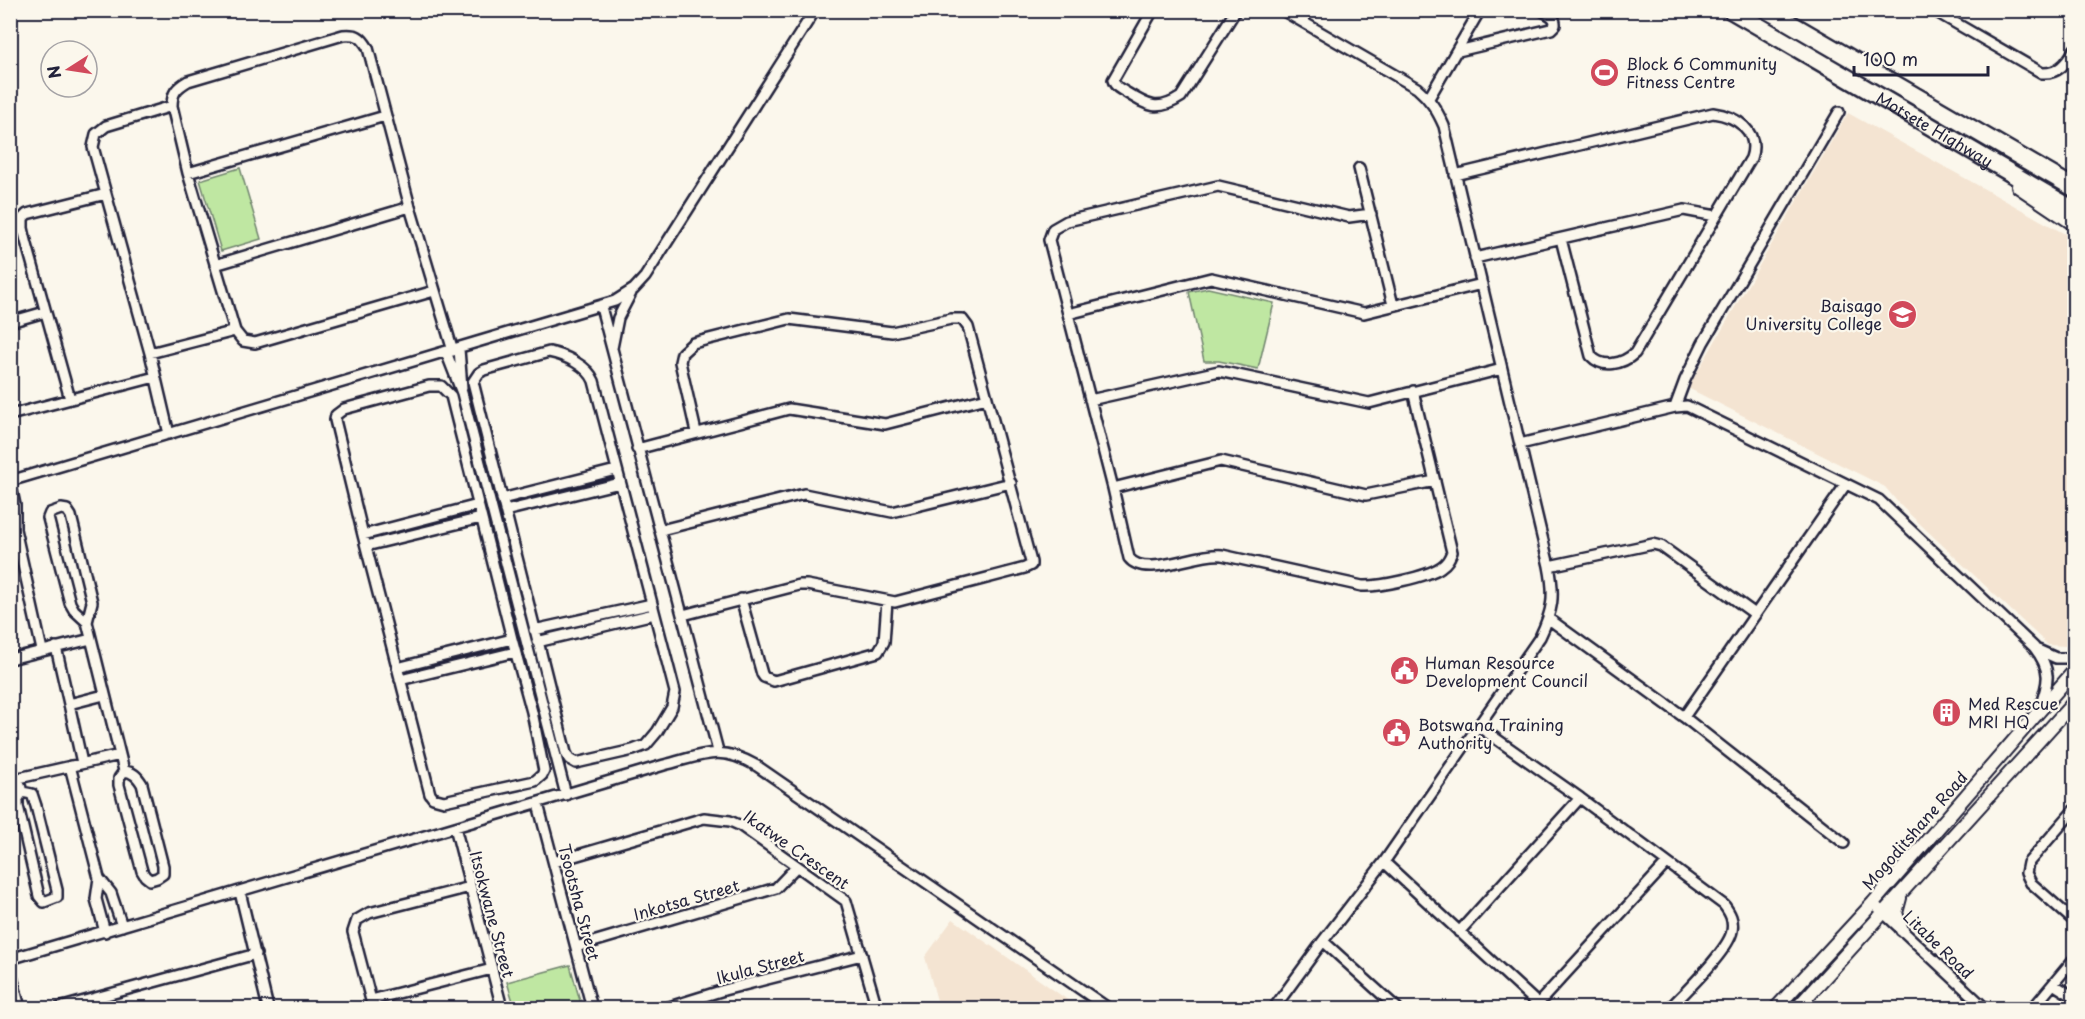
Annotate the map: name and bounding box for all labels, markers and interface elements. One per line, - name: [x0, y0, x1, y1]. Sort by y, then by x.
- north arrow: [39, 39, 99, 99]
- scale bar: [1854, 39, 1988, 77]
- text: 100 m: [1863, 45, 1918, 72]
- place label: Block 6 Community Fitness Centre: [1626, 51, 1777, 93]
- sports icon: Block 6 Community Fitness Centre: [1589, 56, 1621, 88]
- text: N: [40, 64, 66, 81]
- street label: Motsete Highway: [1872, 85, 1998, 172]
- place label: Baisago University College: [1745, 293, 1882, 335]
- school or university icon: Baisago University College: [1887, 298, 1919, 330]
- place label: Human Resource Development Council: [1425, 650, 1588, 692]
- public building icon: Human Resource Development Council: [1388, 655, 1420, 687]
- place label: Med Rescue MRI HQ: [1968, 691, 2058, 733]
- building icon: Med Rescue MRI HQ: [1931, 696, 1963, 728]
- place label: Botswana Training Authority: [1418, 712, 1564, 754]
- public building icon: Botswana Training Authority: [1381, 717, 1413, 749]
- street label: Mogoditshane Road: [1856, 765, 1972, 895]
- street label: Ikatwe Crescent: [739, 804, 855, 895]
- street label: Tsootsha Street: [553, 841, 607, 963]
- street label: Itsokwane Street: [465, 848, 522, 981]
- street label: Inkotsa Street: [630, 872, 742, 926]
- street label: Litabe Road: [1898, 904, 1980, 984]
- street label: Ikula Street: [713, 943, 807, 989]

